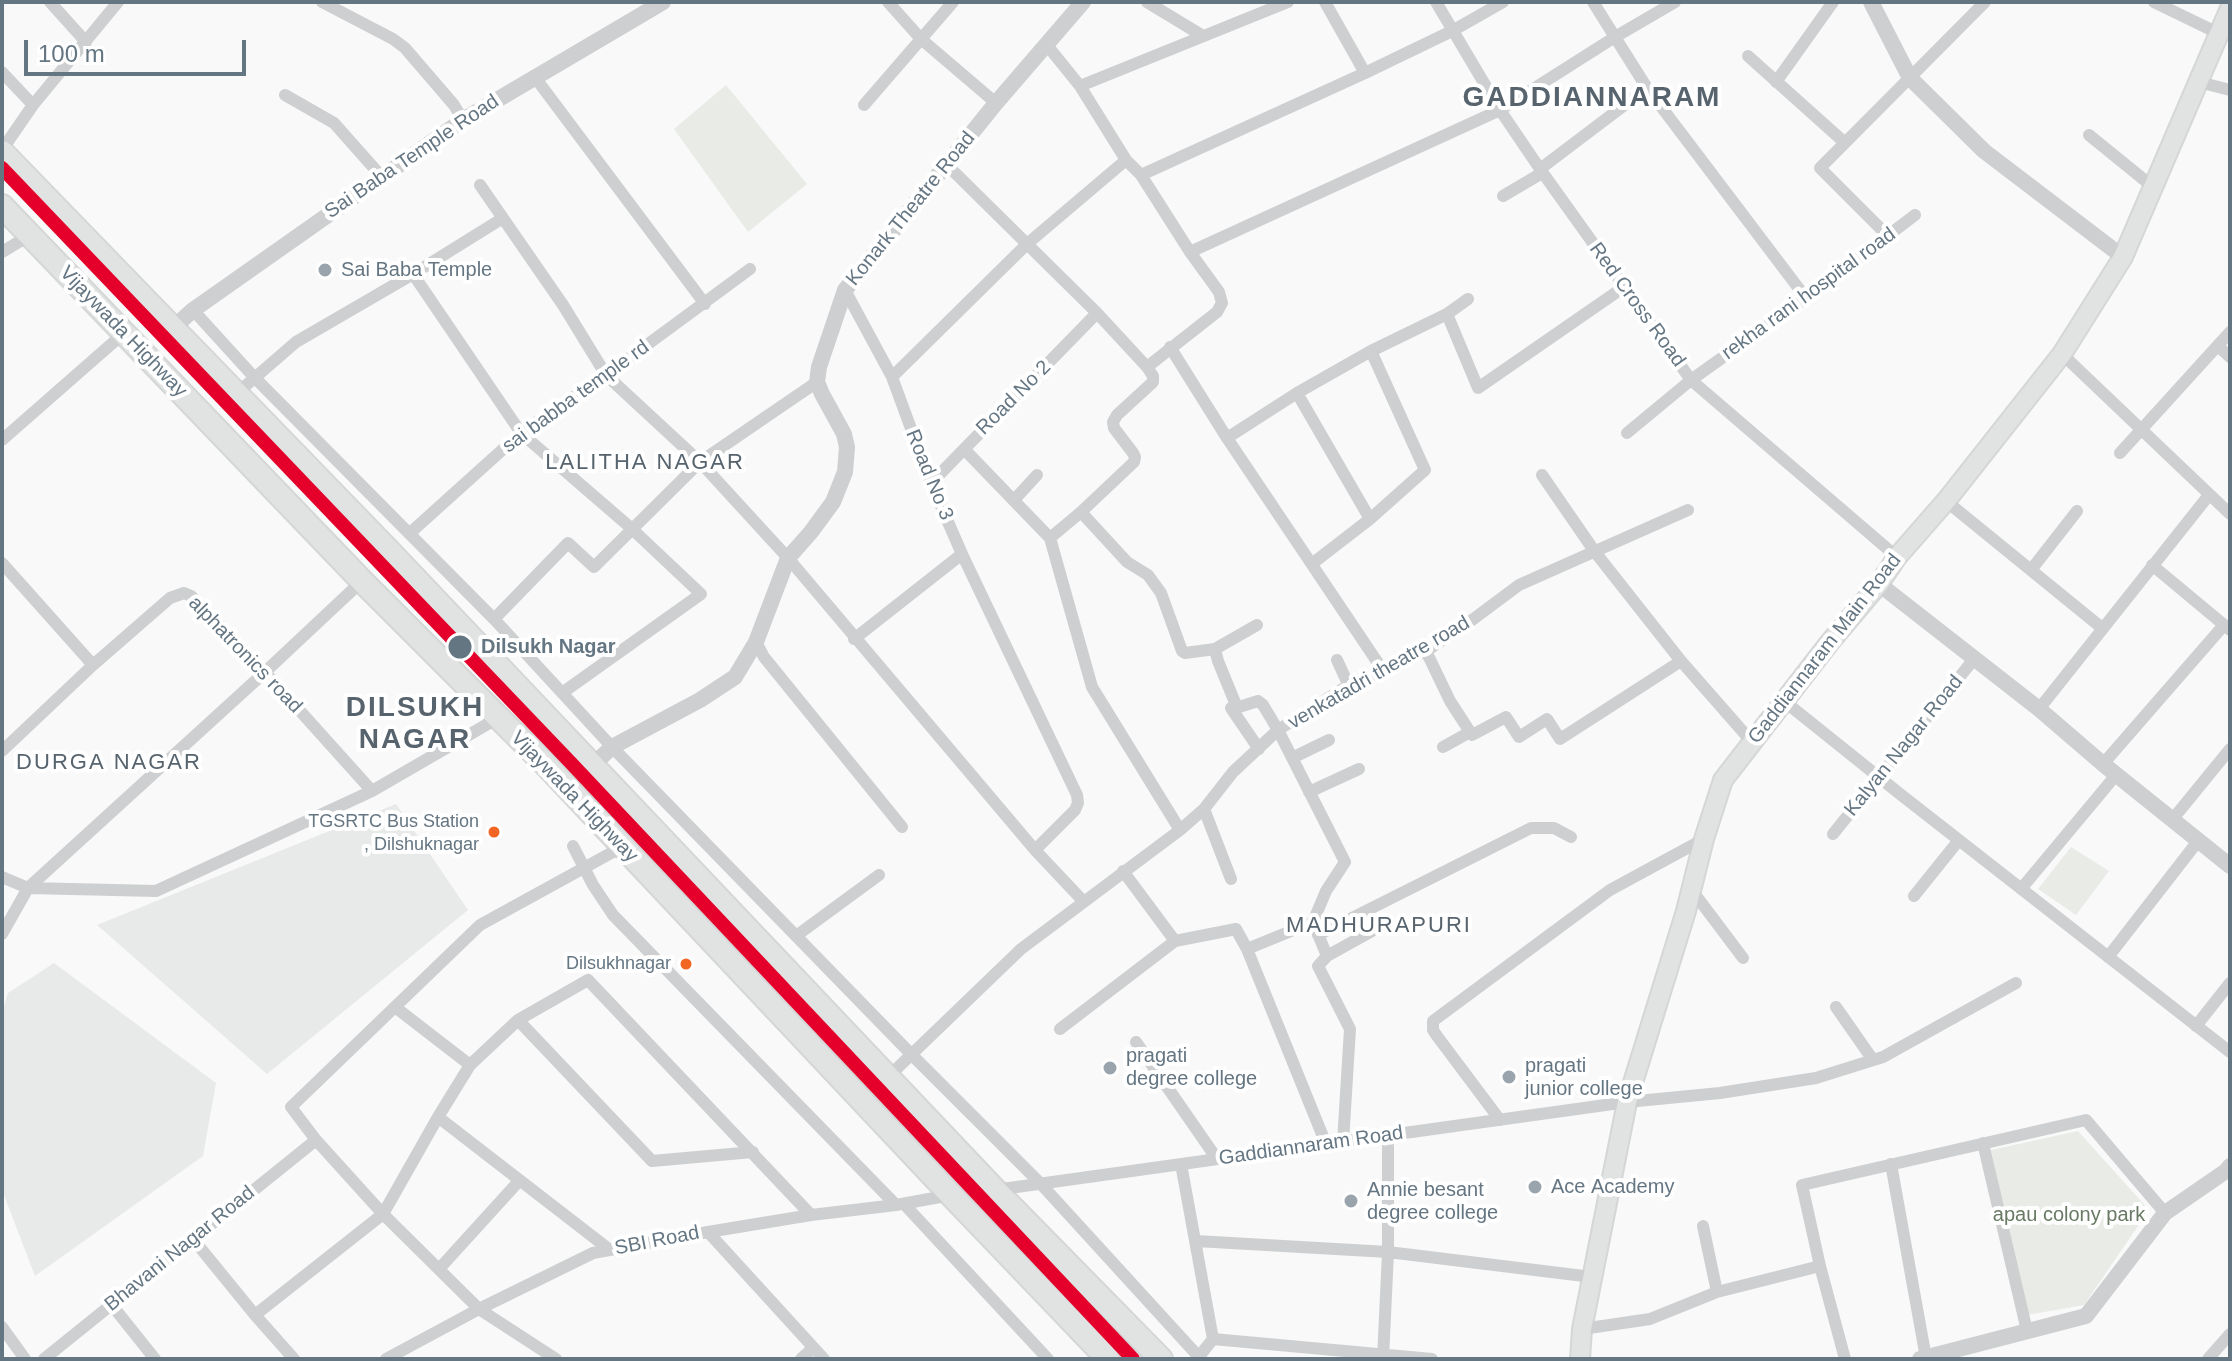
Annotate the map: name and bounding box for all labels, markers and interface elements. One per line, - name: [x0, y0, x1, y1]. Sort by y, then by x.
- scale bar: [28, 24, 250, 74]
- text: 100 m: [38, 40, 105, 67]
- district label: GADDIANNARAM: [1463, 81, 1721, 115]
- street label: Sai Baba Temple Road: [320, 90, 504, 224]
- street label: Konark Theatre Road: [842, 127, 980, 291]
- street label: rekha rani hospital road: [1717, 223, 1901, 365]
- street label: Red Cross Road: [1584, 238, 1690, 372]
- place label: Sai Baba Temple: [341, 258, 492, 282]
- street label: Vijaywada Highway: [54, 261, 192, 403]
- marker: Sai Baba Temple: [316, 261, 334, 279]
- street label: sai babba temple rd: [498, 336, 654, 458]
- street label: Road No 2: [972, 356, 1056, 440]
- street label: Road No 3: [900, 426, 958, 524]
- district label: LALITHA NAGAR: [545, 450, 745, 476]
- street label: Gaddiannaram Main Road: [1743, 549, 1907, 749]
- street label: alphatronics road: [183, 591, 307, 719]
- street label: venkatadri theatre road: [1284, 611, 1474, 735]
- marker: Dilsukh Nagar: [446, 633, 474, 661]
- place label: Dilsukh Nagar: [481, 635, 615, 659]
- street label: Kalyan Nagar Road: [1840, 671, 1968, 821]
- district label: DILSUKH NAGAR: [346, 691, 484, 757]
- street label: Vijaywada Highway: [505, 726, 643, 868]
- district label: DURGA NAGAR: [16, 750, 202, 776]
- place label: TGSRTC Bus Station , Dilshuknagar: [308, 811, 479, 854]
- marker: TGSRTC Bus Station , Dilshuknagar: [486, 824, 502, 840]
- district label: MADHURAPURI: [1286, 913, 1472, 939]
- place label: Dilsukhnagar: [566, 953, 671, 975]
- marker: Dilsukhnagar: [678, 956, 694, 972]
- place label: pragati degree college: [1126, 1044, 1257, 1091]
- place label: pragati junior college: [1525, 1054, 1643, 1101]
- marker: pragati degree college: [1101, 1059, 1119, 1077]
- marker: pragati junior college: [1500, 1068, 1518, 1086]
- street label: Gaddiannaram Road: [1217, 1121, 1405, 1171]
- place label: Ace Academy: [1551, 1175, 1674, 1199]
- place label: Annie besant degree college: [1367, 1178, 1498, 1225]
- marker: Ace Academy: [1526, 1178, 1544, 1196]
- street label: Bhavani Nagar Road: [100, 1181, 260, 1317]
- marker: Annie besant degree college: [1342, 1192, 1360, 1210]
- park label: apau colony park: [1993, 1203, 2145, 1227]
- street label: SBI Road: [613, 1221, 701, 1261]

